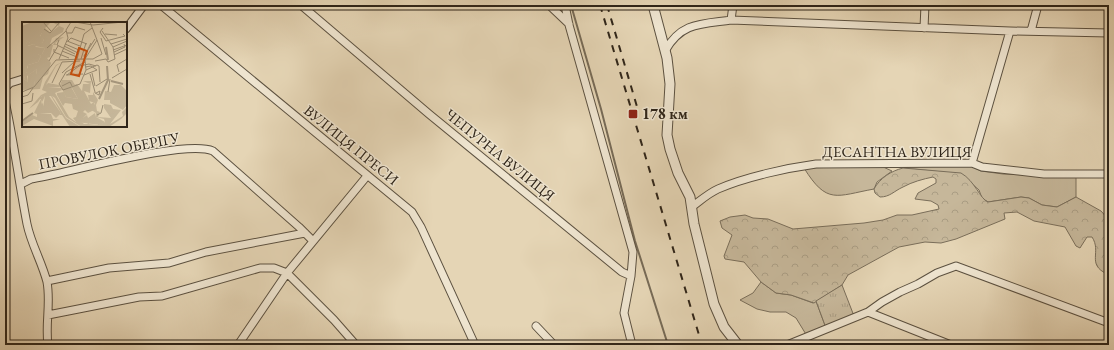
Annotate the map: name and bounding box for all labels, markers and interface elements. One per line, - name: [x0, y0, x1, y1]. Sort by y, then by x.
- inset map: [22, 22, 127, 127]
- street label: ВУЛИЦЯ ПРЕСИ: [300, 101, 403, 189]
- street label: ЧЕПУРНА ВУЛИЦЯ: [442, 104, 559, 205]
- place label: 178 км: [642, 104, 688, 123]
- marker: 178 км: [627, 108, 639, 120]
- street label: ПРОВУЛОК ОБЕРІГУ: [37, 127, 182, 174]
- street label: ДЕСАНТНА ВУЛИЦЯ: [822, 142, 972, 161]

